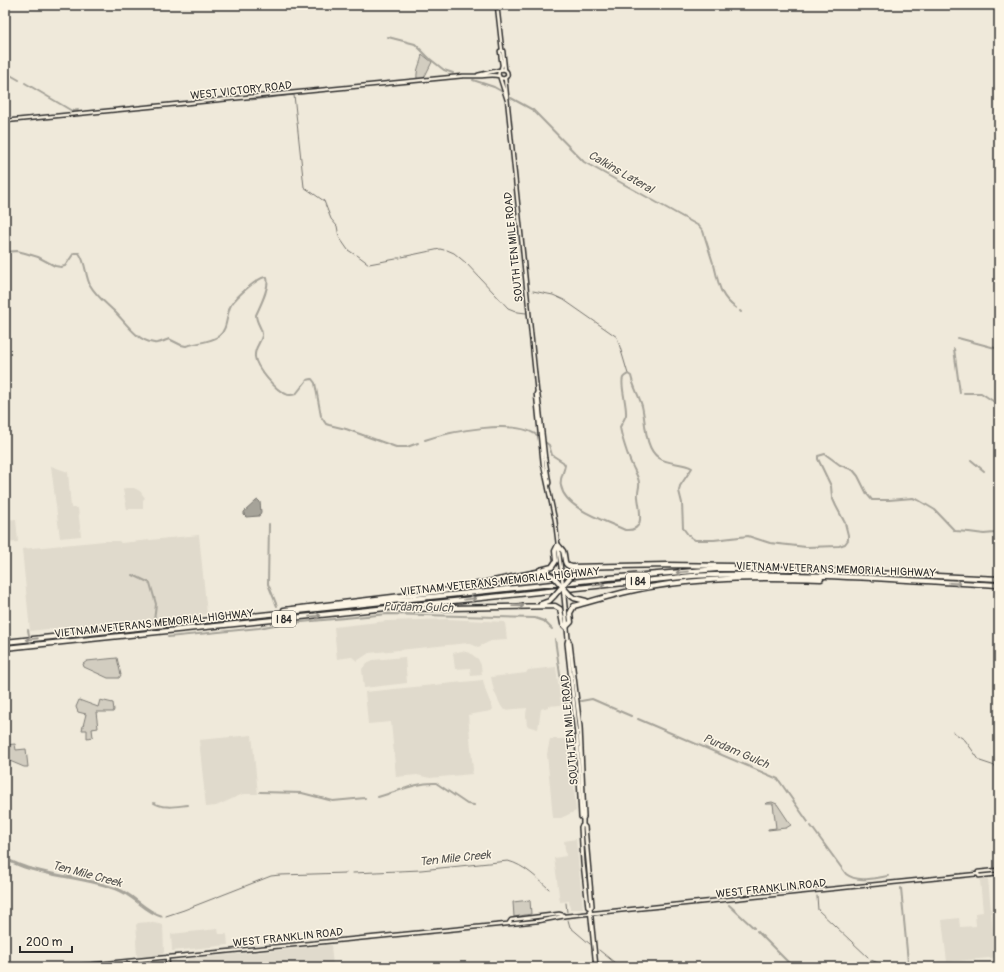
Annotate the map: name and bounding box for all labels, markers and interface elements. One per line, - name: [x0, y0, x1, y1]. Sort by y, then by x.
- street label: WEST VICTORY ROAD: [190, 79, 293, 102]
- water label: Calkins Lateral: [585, 148, 657, 198]
- street label: SOUTH TEN MILE ROAD: [501, 191, 526, 303]
- street label: VIETNAM VETERANS MEMORIAL HIGHWAY: [736, 560, 937, 580]
- street label: VIETNAM VETERANS MEMORIAL HIGHWAY: [400, 564, 601, 598]
- one-way arrow: [676, 568, 689, 575]
- road number: I 84: [626, 573, 650, 589]
- one-way arrow: [948, 579, 961, 587]
- one-way arrow: [592, 582, 605, 589]
- one-way arrow: [463, 595, 476, 603]
- water label: Purdam Gulch: [383, 599, 454, 616]
- one-way arrow: [511, 602, 524, 610]
- street label: VIETNAM VETERANS MEMORIAL HIGHWAY: [54, 606, 255, 640]
- road number: I 84: [272, 611, 296, 627]
- one-way arrow: [308, 612, 321, 619]
- one-way arrow: [26, 635, 39, 643]
- street label: SOUTH TEN MILE ROAD: [558, 674, 581, 786]
- water label: Purdam Gulch: [701, 731, 772, 773]
- water label: Ten Mile Creek: [419, 847, 492, 870]
- water label: Ten Mile Creek: [50, 858, 124, 891]
- street label: WEST FRANKLIN ROAD: [715, 876, 827, 901]
- street label: WEST FRANKLIN ROAD: [232, 925, 344, 950]
- scale bar: [20, 928, 72, 954]
- text: 200 m: [26, 935, 63, 950]

